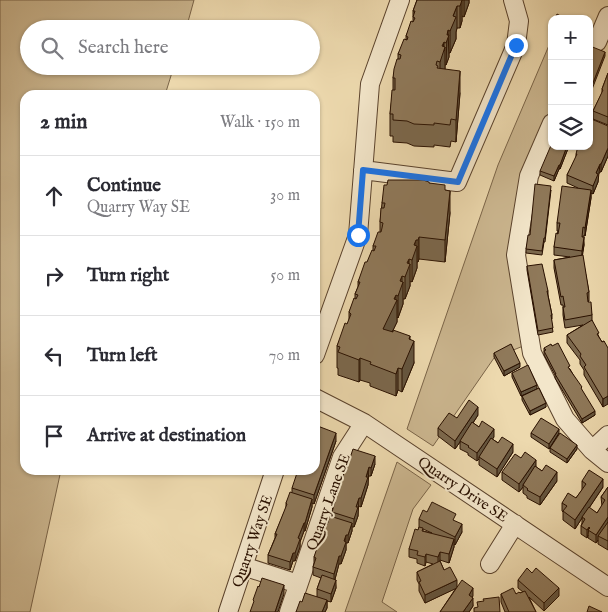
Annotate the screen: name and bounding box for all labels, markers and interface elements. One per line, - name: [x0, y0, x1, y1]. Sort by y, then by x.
- map controls: [548, 15, 593, 150]
- button: +: [548, 15, 593, 60]
- search box: [20, 20, 320, 75]
- icon: search: [38, 34, 66, 62]
- route end: [505, 34, 528, 57]
- text: Search here: [78, 36, 169, 60]
- button: −: [548, 60, 593, 105]
- button: layers: [548, 105, 593, 150]
- text: 2 min: [40, 109, 87, 136]
- text: Walk · 150 m: [220, 113, 300, 133]
- text: Continue: [87, 174, 161, 198]
- icon: ahead: [40, 182, 68, 210]
- text: 30 m: [270, 186, 300, 206]
- text: Quarry Way SE: [87, 198, 190, 218]
- route start: [347, 224, 370, 247]
- icon: right: [40, 262, 68, 290]
- text: Turn right: [87, 264, 169, 288]
- text: 50 m: [271, 266, 300, 286]
- icon: left: [40, 342, 68, 370]
- text: Turn left: [87, 344, 158, 368]
- text: 70 m: [269, 346, 300, 366]
- icon: arrive: [40, 422, 68, 450]
- text: Arrive at destination: [87, 424, 246, 448]
- street label: Quarry Lane SE: [302, 451, 355, 553]
- street label: Quarry Drive SE: [414, 452, 511, 527]
- street label: Quarry Way SE: [228, 492, 277, 590]

